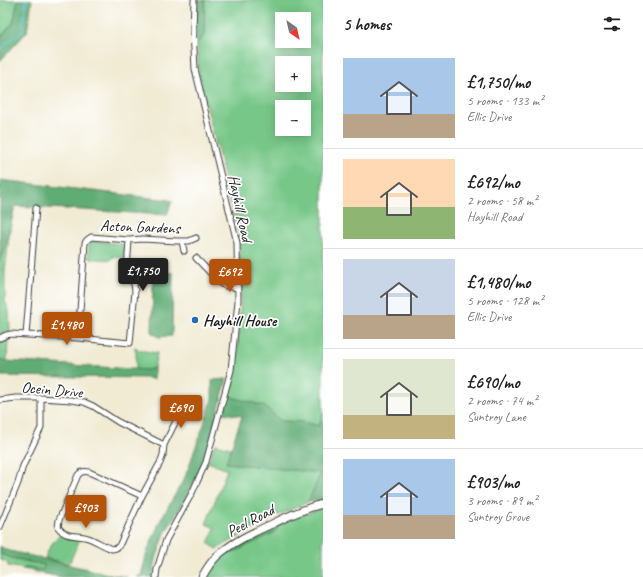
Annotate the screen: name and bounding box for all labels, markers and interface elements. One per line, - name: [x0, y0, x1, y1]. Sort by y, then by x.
- north arrow: [275, 12, 311, 48]
- map controls: [275, 12, 311, 136]
- icon: filters: [601, 13, 623, 35]
- text: 5 homes: [343, 14, 391, 35]
- button: +: [275, 56, 311, 92]
- text: £1,750/mo: [467, 72, 530, 93]
- icon: home: [375, 74, 423, 122]
- text: 5 rooms · 133 m²: [467, 93, 543, 109]
- button: −: [275, 100, 311, 136]
- text: Ellis Drive: [467, 109, 512, 125]
- text: £692/mo: [467, 172, 520, 193]
- street label: Hayhill Road: [223, 173, 257, 246]
- icon: home: [375, 175, 423, 223]
- text: 2 rooms · 58 m²: [467, 193, 537, 209]
- text: Hayhill Road: [467, 209, 522, 225]
- street label: Acton Gardens: [100, 216, 182, 238]
- pin: £1,750: [110, 258, 176, 292]
- pin: £692: [206, 259, 254, 293]
- text: £1,750: [127, 263, 159, 279]
- text: £692: [218, 264, 242, 280]
- text: £1,480/mo: [467, 272, 530, 293]
- icon: home: [375, 275, 423, 323]
- text: 5 rooms · 128 m²: [467, 293, 543, 309]
- text: Ellis Drive: [467, 309, 512, 325]
- place label: Hayhill House: [203, 311, 278, 331]
- pin: £1,480: [34, 312, 100, 346]
- marker: Hayhill House: [190, 315, 200, 325]
- text: £1,480: [51, 317, 83, 333]
- text: £690/mo: [467, 372, 520, 393]
- icon: home: [375, 375, 423, 423]
- street label: Ocein Drive: [20, 377, 85, 403]
- text: 2 rooms · 74 m²: [467, 393, 537, 409]
- pin: £690: [157, 395, 205, 429]
- text: £690: [169, 400, 193, 416]
- text: Suntroy Lane: [467, 409, 526, 425]
- text: £903/mo: [467, 472, 519, 493]
- icon: home: [375, 475, 423, 523]
- text: 3 rooms · 89 m²: [467, 493, 537, 509]
- pin: £903: [62, 495, 110, 529]
- street label: Peel Road: [223, 499, 280, 542]
- text: £903: [74, 500, 98, 516]
- text: Suntroy Grove: [467, 509, 529, 525]

